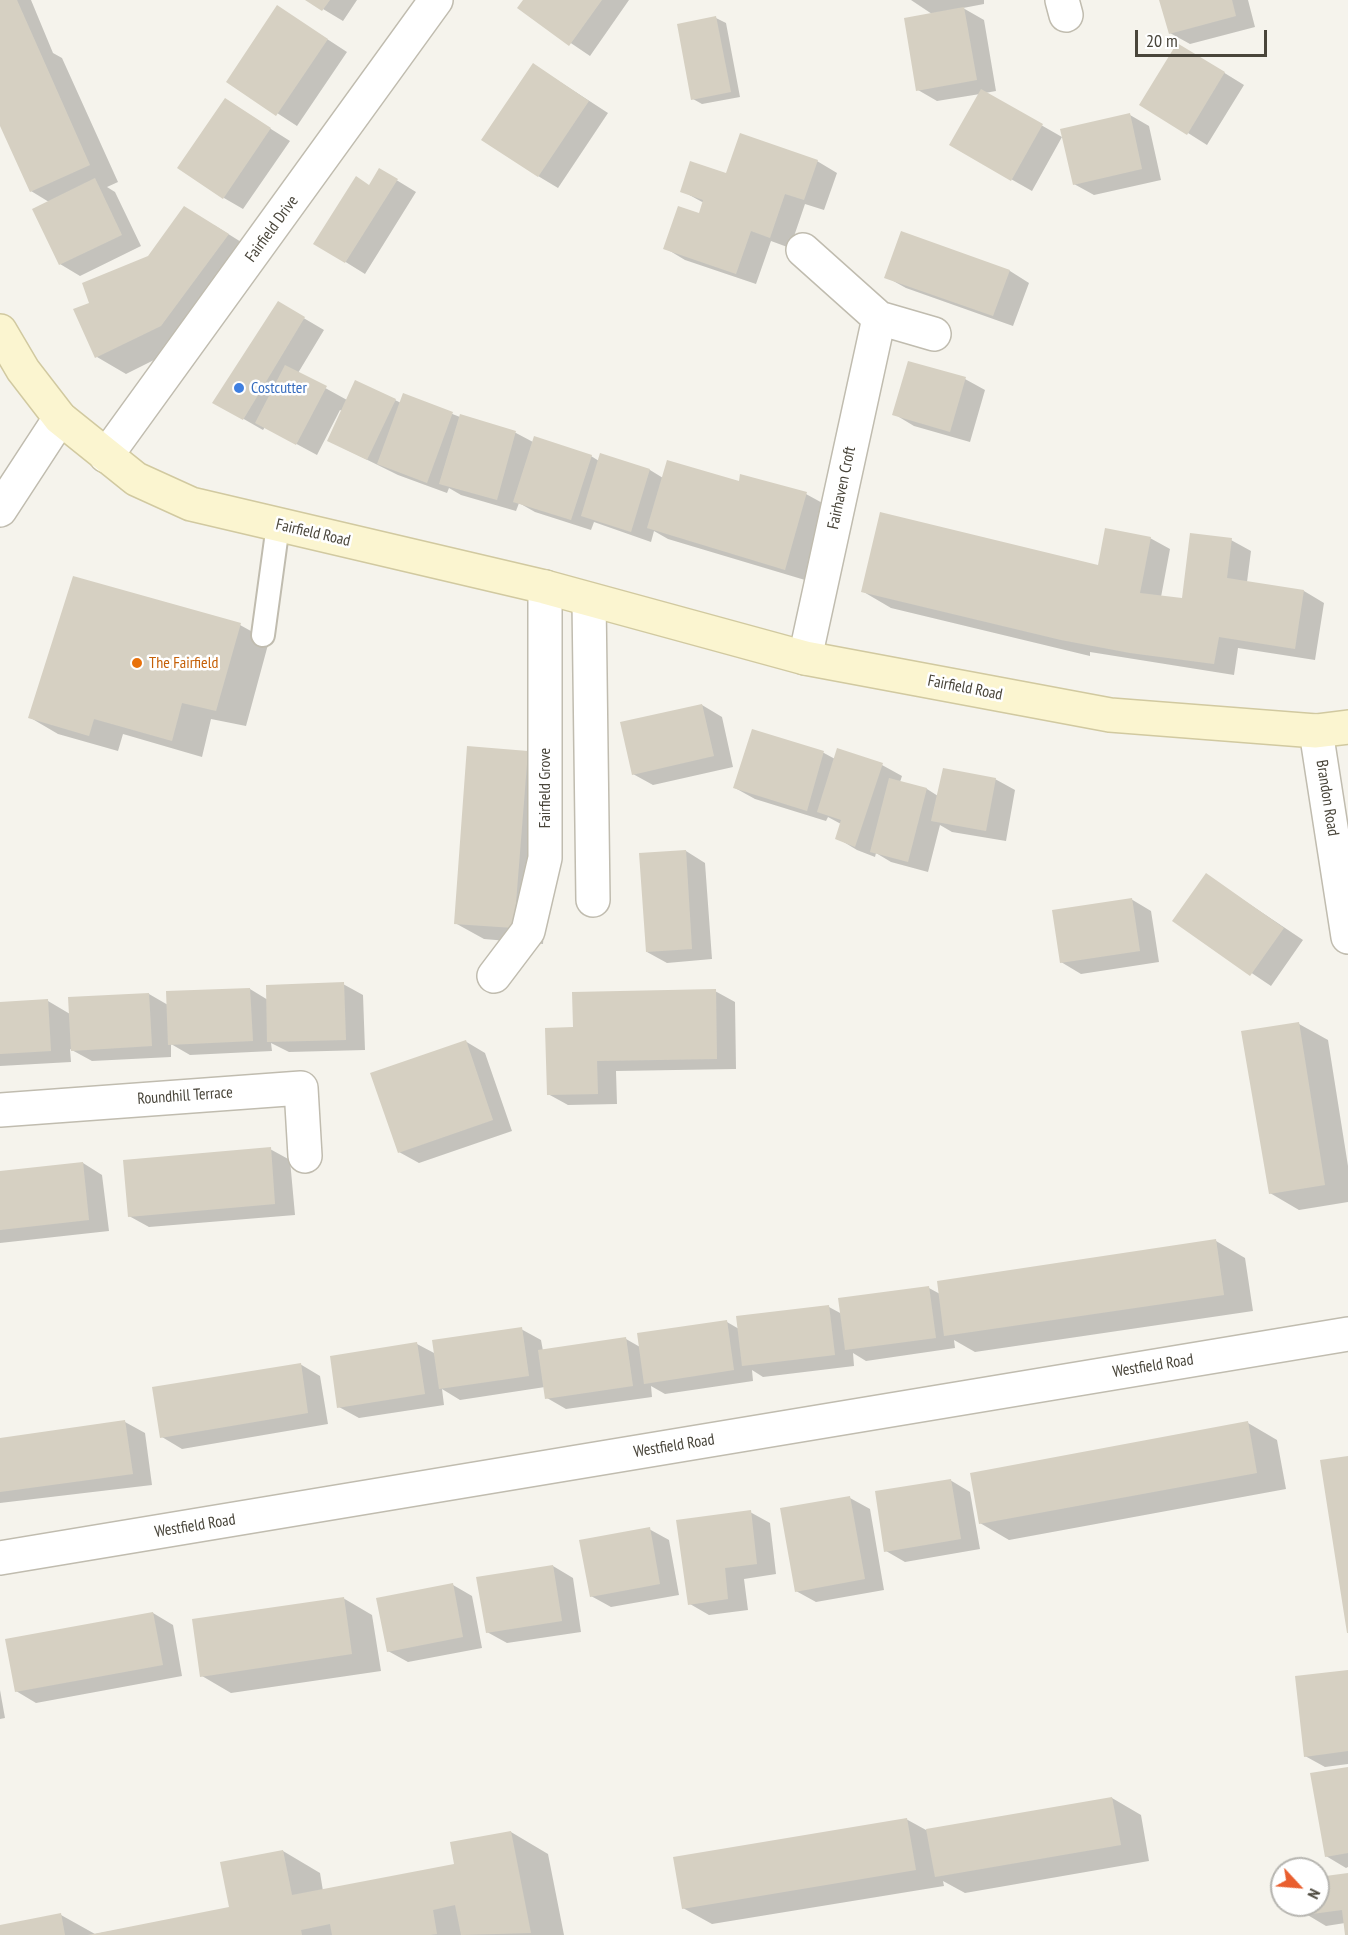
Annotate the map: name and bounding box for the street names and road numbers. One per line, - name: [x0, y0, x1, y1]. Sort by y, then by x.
- street label: Fairfield Drive: [241, 192, 303, 266]
- street label: Fairhaven Croft: [824, 445, 860, 531]
- street label: Fairfield Road: [274, 515, 352, 551]
- street label: Fairfield Road: [926, 671, 1004, 705]
- street label: Fairfield Grove: [535, 748, 555, 828]
- street label: Brandon Road: [1312, 759, 1342, 837]
- street label: Roundhill Terrace: [137, 1083, 233, 1109]
- street label: Westfield Road: [1111, 1350, 1195, 1382]
- street label: Westfield Road: [632, 1430, 716, 1462]
- street label: Westfield Road: [153, 1510, 237, 1542]

